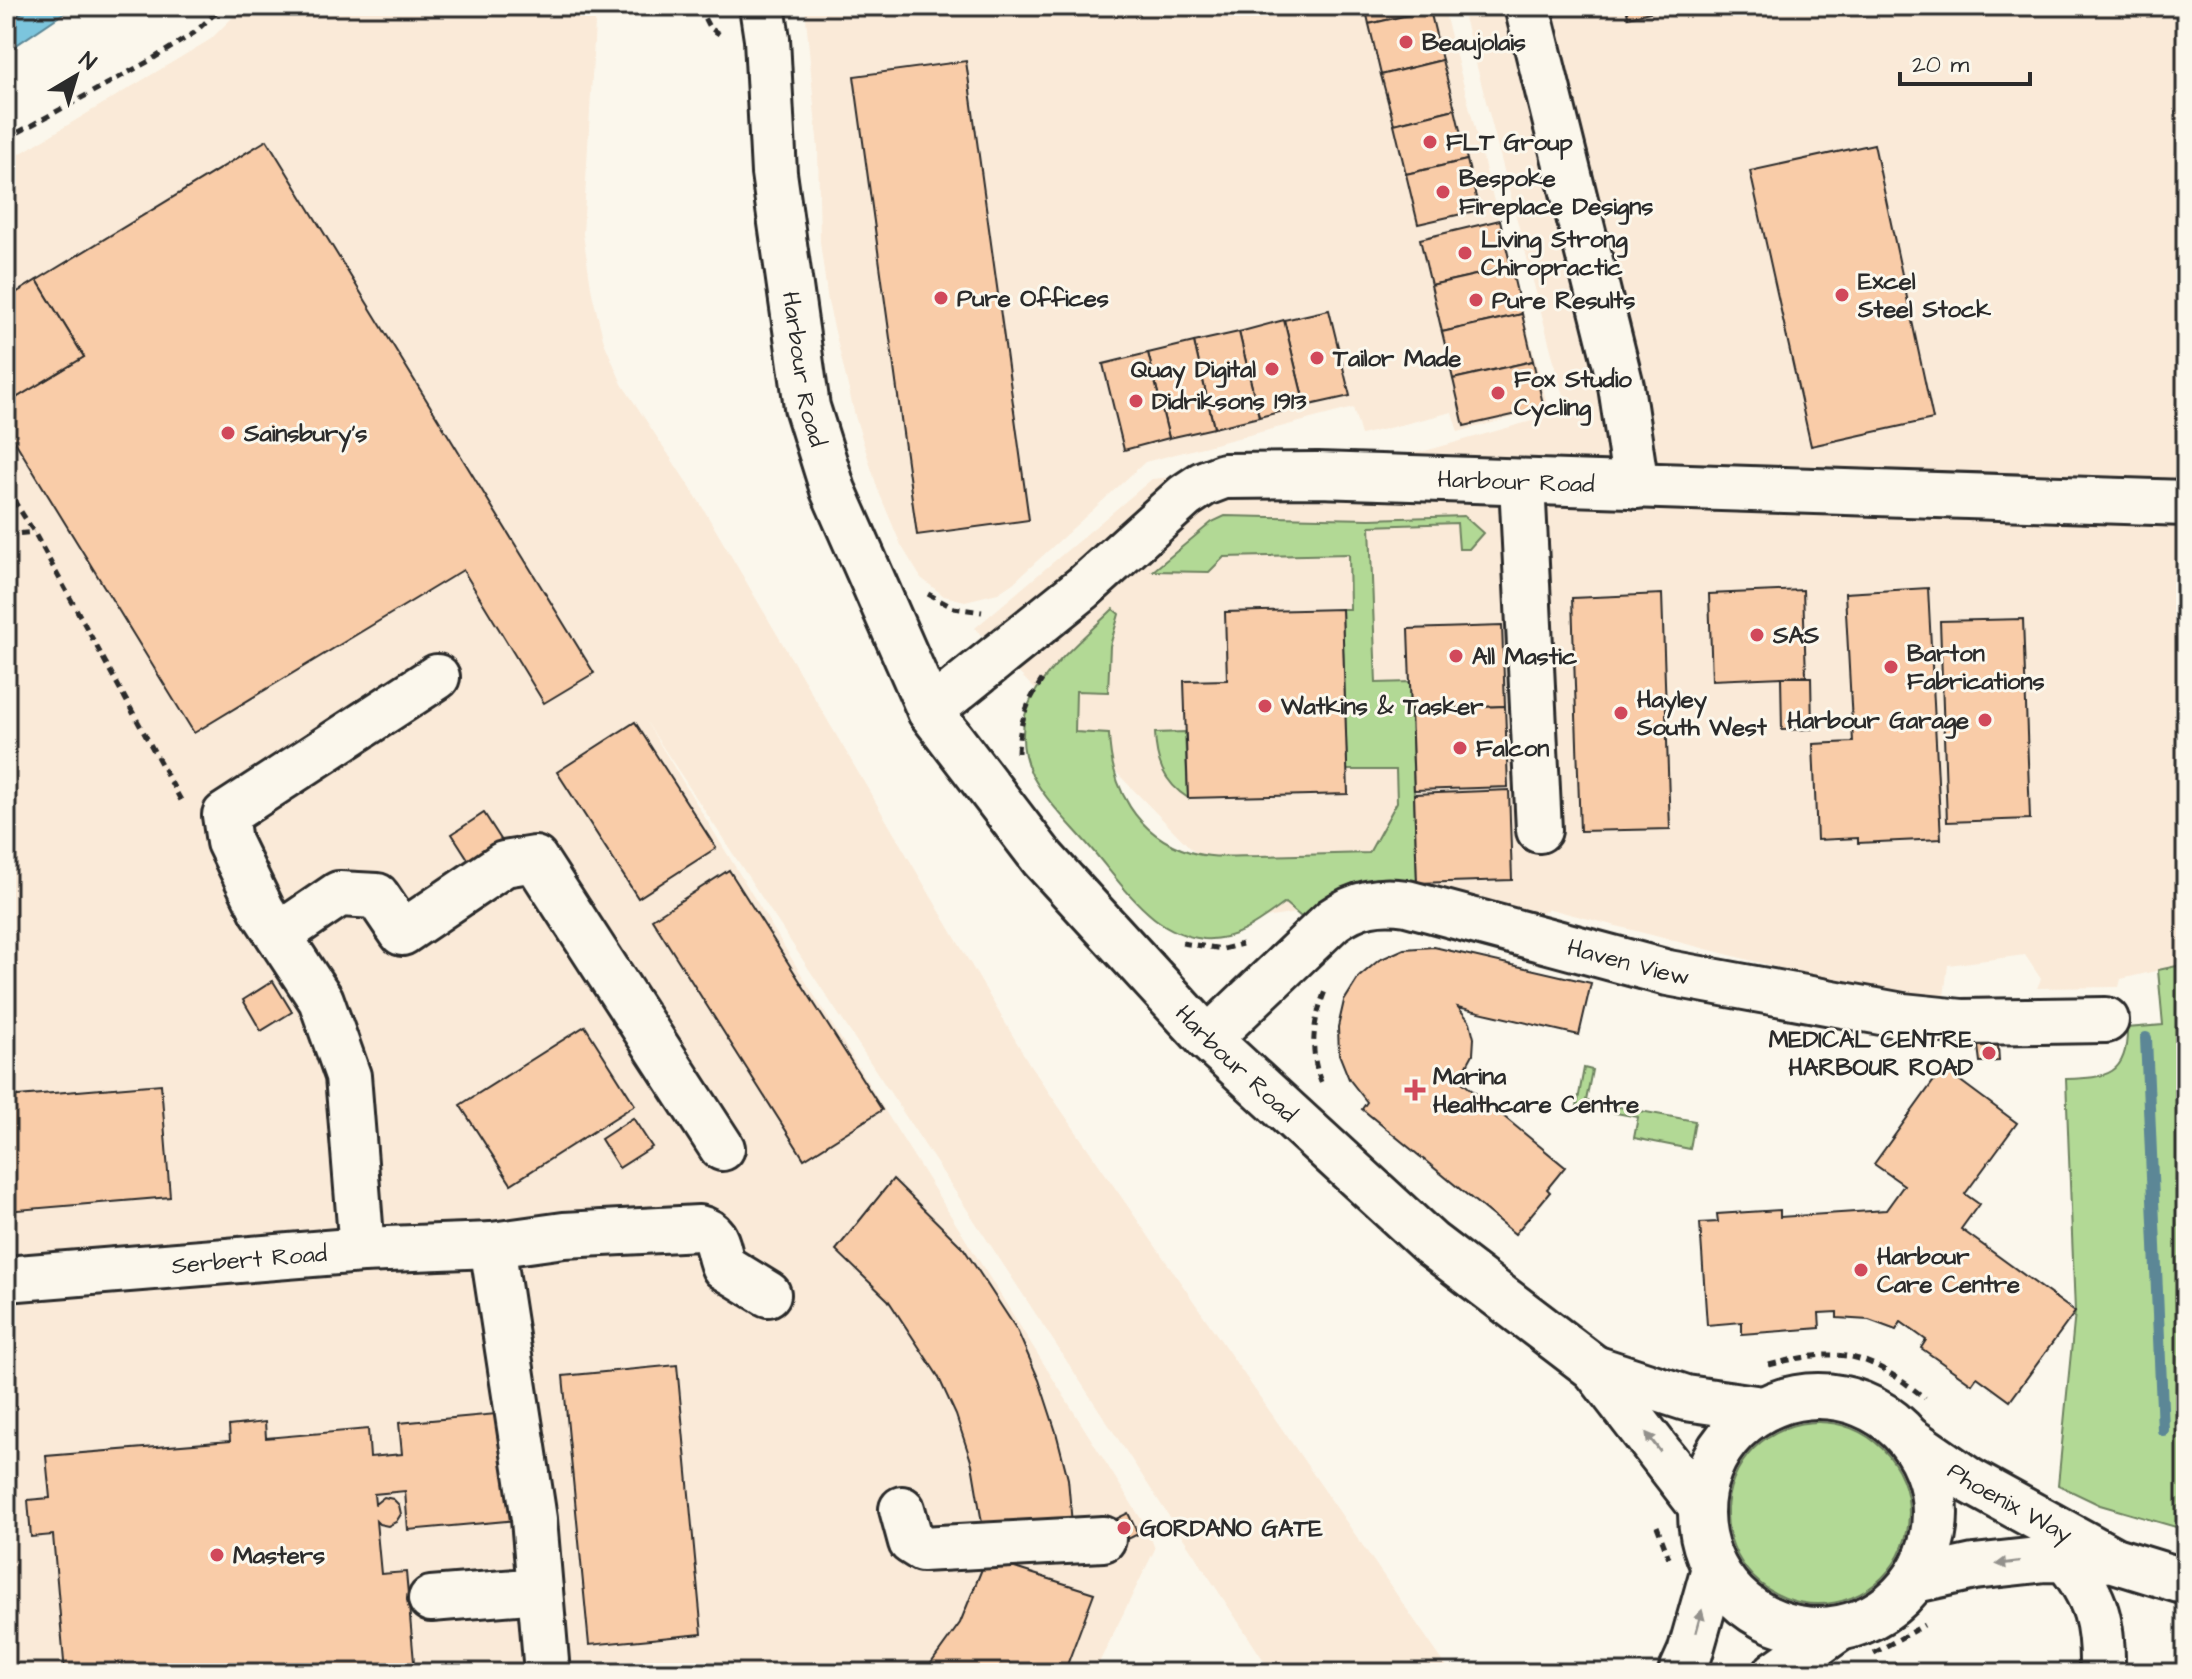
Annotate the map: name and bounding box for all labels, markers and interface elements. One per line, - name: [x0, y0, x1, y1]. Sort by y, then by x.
- place label: Beaujolais: [1422, 26, 1526, 60]
- marker: Beaujolais: [1397, 33, 1415, 51]
- north arrow: [36, 36, 116, 116]
- scale bar: [1900, 36, 2030, 86]
- text: N: [72, 45, 103, 78]
- text: 20 m: [1912, 48, 1969, 82]
- place label: FLT Group: [1446, 126, 1573, 160]
- marker: FLT Group: [1421, 133, 1439, 151]
- place label: Bespoke Fireplace Designs: [1459, 162, 1653, 225]
- marker: Bespoke Fireplace Designs: [1434, 183, 1452, 201]
- place label: Living Strong Chiropractic: [1481, 223, 1628, 285]
- marker: Living Strong Chiropractic: [1456, 244, 1474, 262]
- place label: Excel Steel Stock: [1857, 265, 1991, 327]
- place label: Pure Offices: [957, 282, 1109, 316]
- place label: Pure Results: [1492, 284, 1635, 318]
- marker: Excel Steel Stock: [1833, 286, 1851, 304]
- street label: Harbour Road: [773, 289, 834, 451]
- marker: Pure Offices: [932, 289, 950, 307]
- marker: Pure Results: [1467, 291, 1485, 309]
- place label: Tailor Made: [1332, 342, 1461, 376]
- marker: Tailor Made: [1308, 349, 1326, 367]
- place label: Quay Digital: [1131, 353, 1256, 389]
- marker: Quay Digital: [1263, 360, 1281, 378]
- place label: Fox Studio Cycling: [1514, 363, 1632, 427]
- marker: Fox Studio Cycling: [1489, 384, 1507, 402]
- place label: Didriksons 1913: [1152, 385, 1307, 419]
- marker: Didriksons 1913: [1127, 392, 1145, 410]
- place label: Sainsbury's: [243, 417, 367, 453]
- marker: Sainsbury's: [219, 424, 237, 442]
- street label: Harbour Road: [1437, 463, 1595, 502]
- place label: SAS: [1772, 619, 1820, 653]
- marker: SAS: [1748, 626, 1766, 644]
- place label: Barton Fabrications: [1907, 637, 2044, 699]
- place label: All Mastic: [1472, 640, 1577, 674]
- marker: All Mastic: [1447, 647, 1465, 665]
- marker: Barton Fabrications: [1882, 658, 1900, 676]
- place label: Hayley South West: [1636, 683, 1767, 745]
- place label: Watkins & Tasker: [1280, 690, 1484, 724]
- marker: Watkins & Tasker: [1256, 697, 1274, 715]
- marker: Hayley South West: [1612, 704, 1630, 722]
- place label: Harbour Garage: [1787, 704, 1969, 739]
- marker: Harbour Garage: [1976, 711, 1994, 729]
- place label: Falcon: [1476, 732, 1549, 766]
- marker: Falcon: [1451, 739, 1469, 757]
- street label: Haven View: [1564, 931, 1692, 995]
- street label: Harbour Road: [1167, 998, 1304, 1131]
- place label: MEDICAL CENTRE HARBOUR ROAD: [1769, 1023, 1974, 1085]
- marker: MEDICAL CENTRE HARBOUR ROAD: [1980, 1044, 1998, 1062]
- place label: Marina Healthcare Centre: [1433, 1060, 1639, 1122]
- marker: Marina Healthcare Centre: [1404, 1079, 1426, 1101]
- street label: Serbert Road: [170, 1237, 328, 1283]
- place label: Harbour Care Centre: [1877, 1240, 2020, 1302]
- marker: Harbour Care Centre: [1852, 1261, 1870, 1279]
- one-way arrow: [1646, 1432, 1662, 1453]
- street label: Phoenix Way: [1940, 1454, 2078, 1553]
- place label: GORDANO GATE: [1140, 1512, 1323, 1546]
- marker: GORDANO GATE: [1115, 1519, 1133, 1537]
- place label: Masters: [233, 1539, 325, 1573]
- marker: Masters: [208, 1546, 226, 1564]
- one-way arrow: [1995, 1557, 2020, 1570]
- one-way arrow: [1694, 1609, 1706, 1634]

